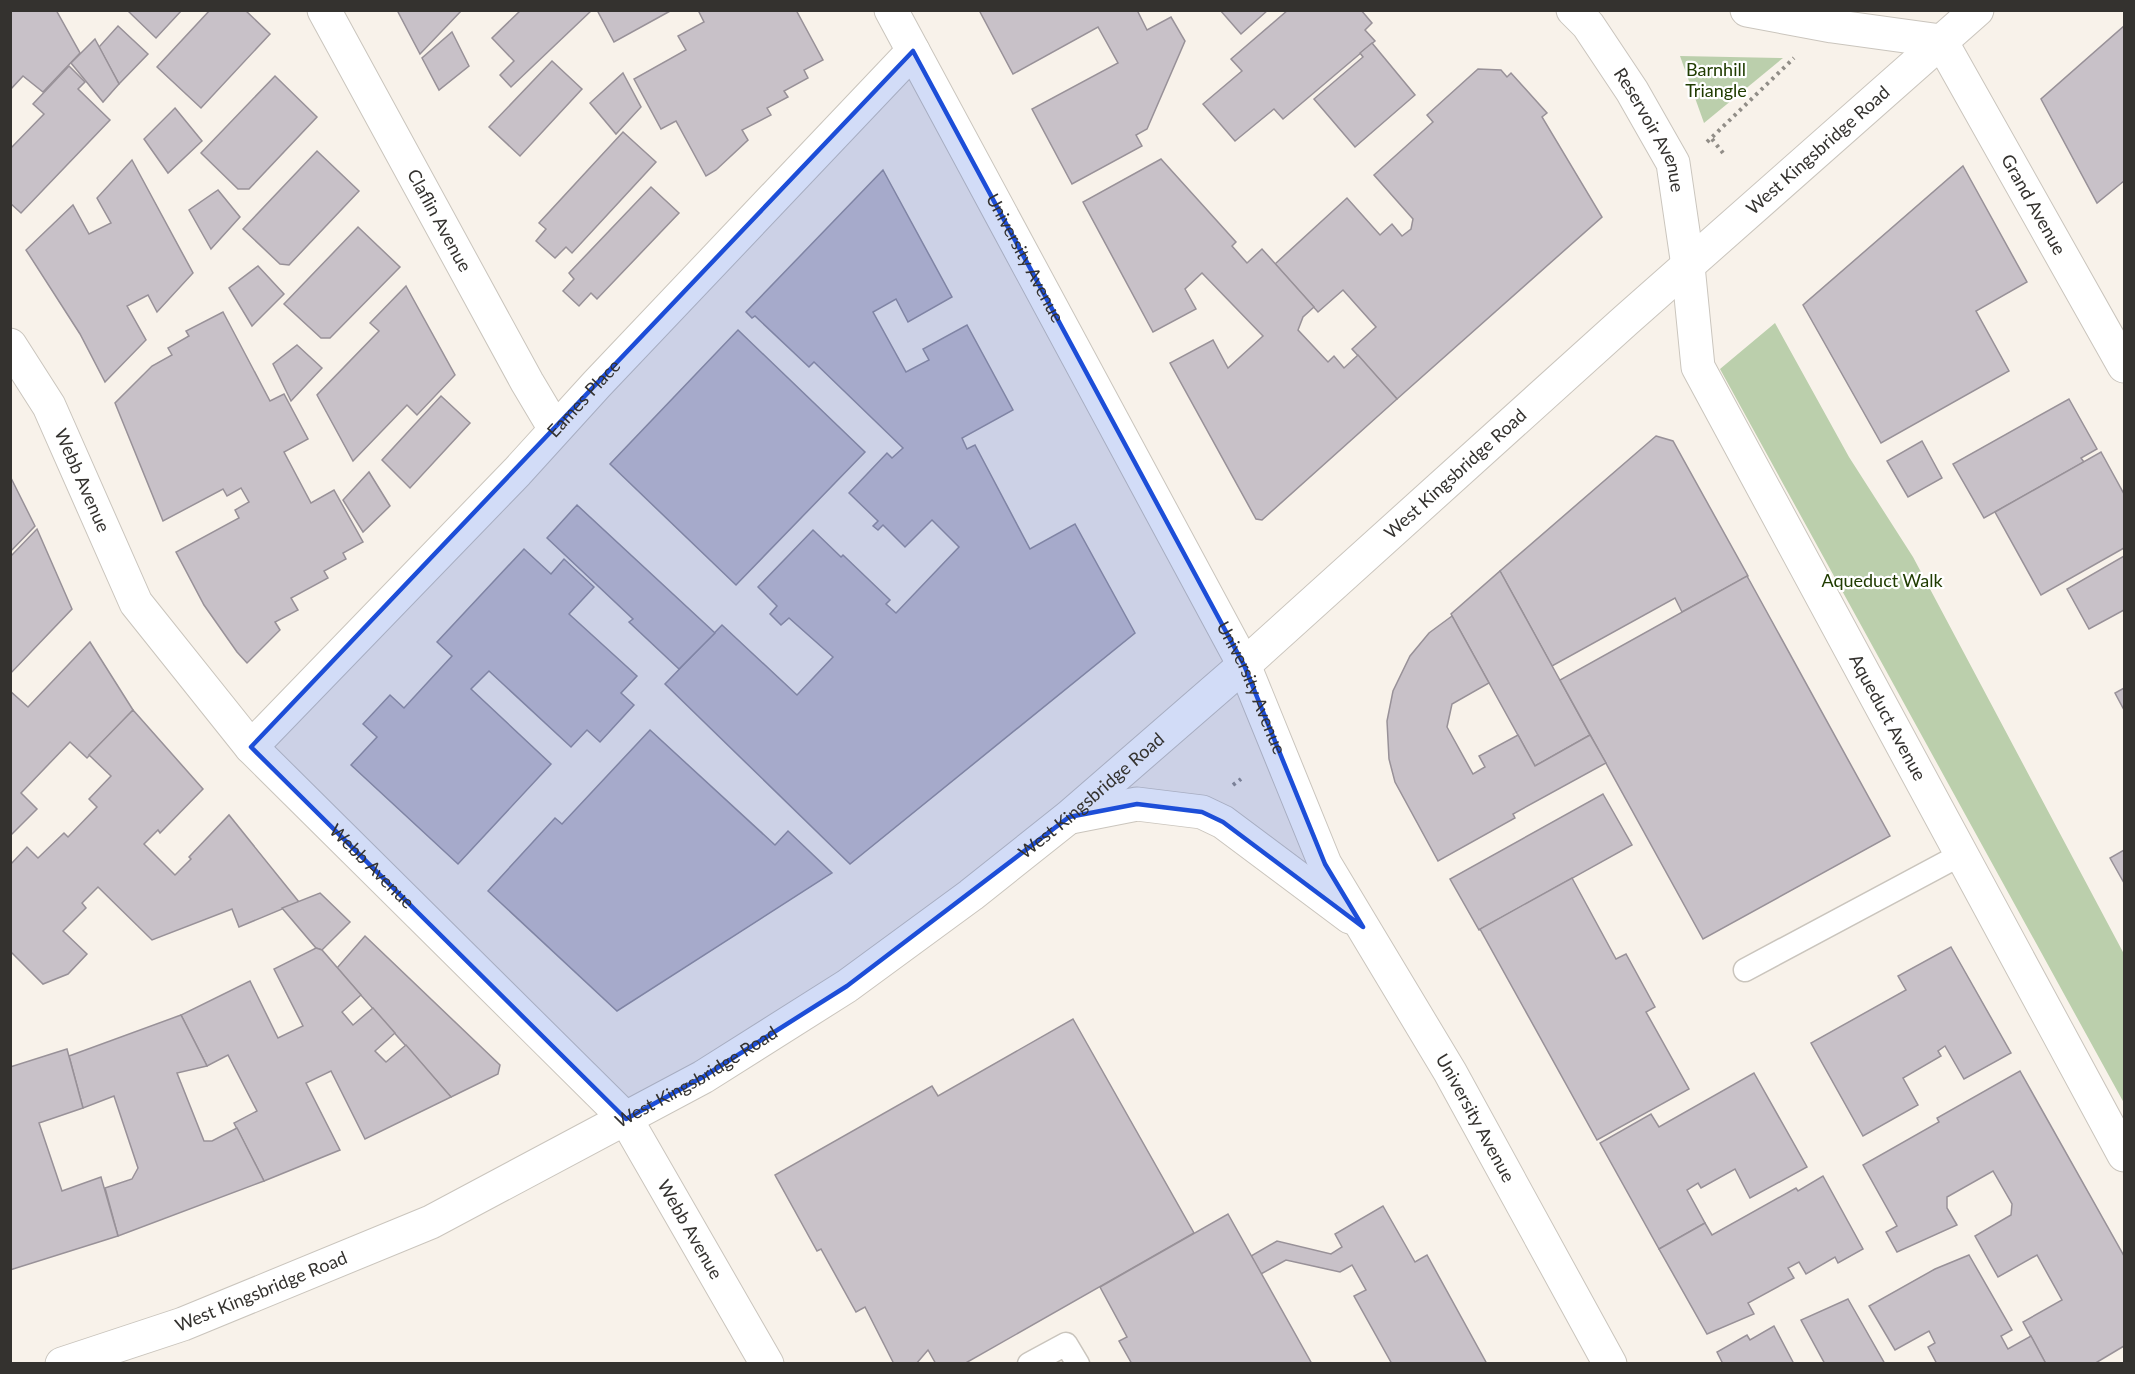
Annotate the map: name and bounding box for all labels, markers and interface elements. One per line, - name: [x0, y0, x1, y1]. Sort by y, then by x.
- park label: Barnhill Triangle: [1685, 58, 1747, 101]
- street label: Reservoir Avenue: [1610, 63, 1689, 194]
- street label: West Kingsbridge Road: [1741, 81, 1894, 219]
- street label: Grand Avenue: [1997, 150, 2071, 259]
- street label: Claflin Avenue: [403, 165, 477, 275]
- street label: University Avenue: [982, 189, 1069, 326]
- street label: Eames Place: [542, 354, 625, 441]
- street label: West Kingsbridge Road: [1379, 404, 1530, 543]
- street label: Webb Avenue: [50, 425, 115, 535]
- park label: Aqueduct Walk: [1821, 569, 1943, 591]
- street label: University Avenue: [1213, 617, 1291, 757]
- street label: Aqueduct Avenue: [1845, 650, 1931, 784]
- street label: West Kingsbridge Road: [1014, 727, 1168, 863]
- street label: Webb Avenue: [325, 819, 420, 913]
- street label: West Kingsbridge Road: [611, 1021, 781, 1132]
- street label: University Avenue: [1431, 1049, 1520, 1186]
- street label: Webb Avenue: [653, 1176, 728, 1283]
- street label: West Kingsbridge Road: [172, 1246, 350, 1336]

